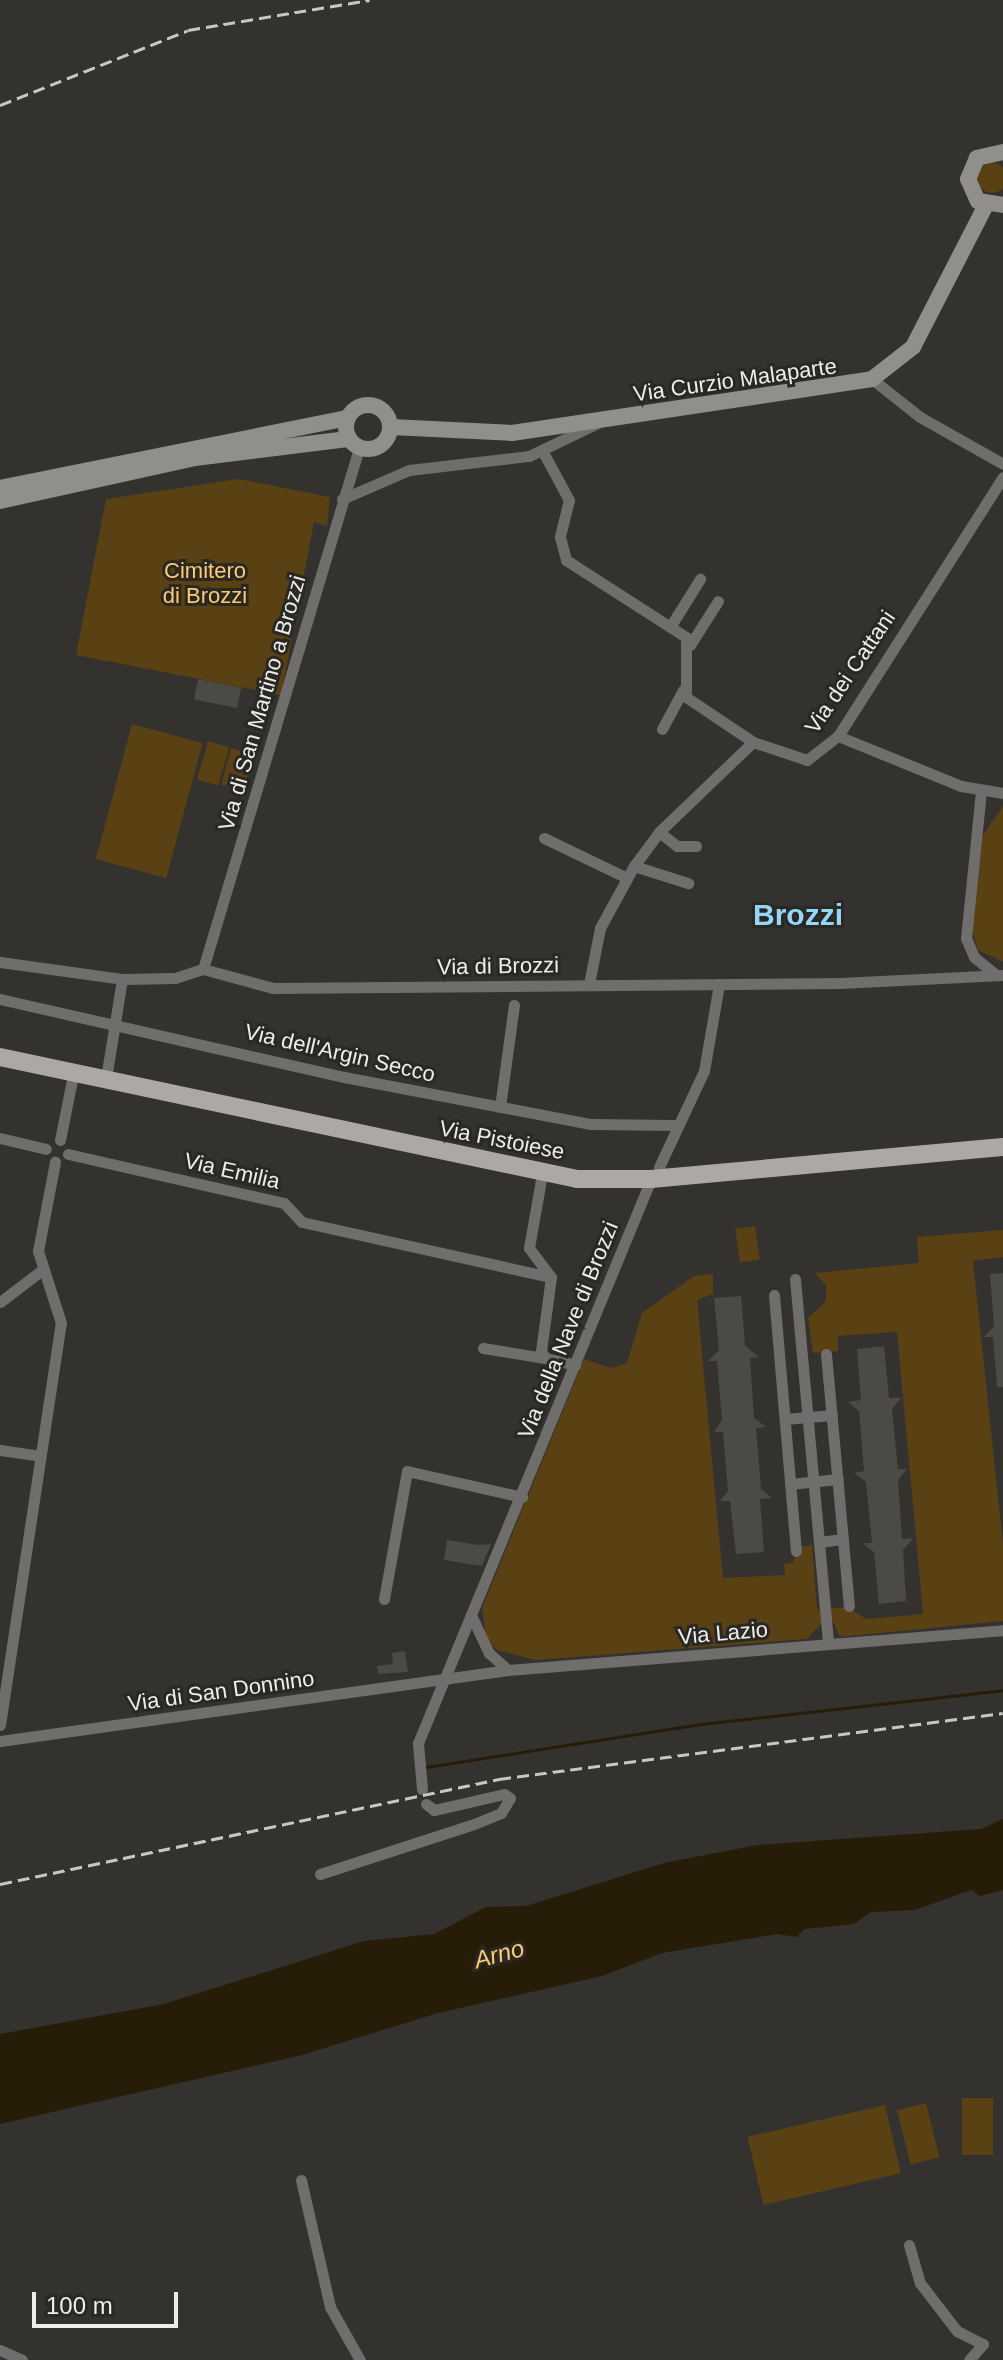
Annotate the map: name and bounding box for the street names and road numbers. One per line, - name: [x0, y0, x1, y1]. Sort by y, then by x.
- street label: Via Curzio Malaparte: [632, 353, 838, 407]
- street label: Via di San Martino a Brozzi: [213, 572, 311, 834]
- street label: Via dei Cattani: [799, 605, 901, 739]
- street label: Via di Brozzi: [437, 952, 559, 980]
- street label: Via dell'Argin Secco: [242, 1018, 438, 1088]
- street label: Via Pistoiese: [437, 1115, 567, 1165]
- street label: Via Emilia: [182, 1147, 282, 1195]
- street label: Via della Nave di Brozzi: [512, 1218, 624, 1442]
- street label: Via Lazio: [677, 1616, 769, 1650]
- street label: Via di San Donnino: [126, 1665, 316, 1717]

